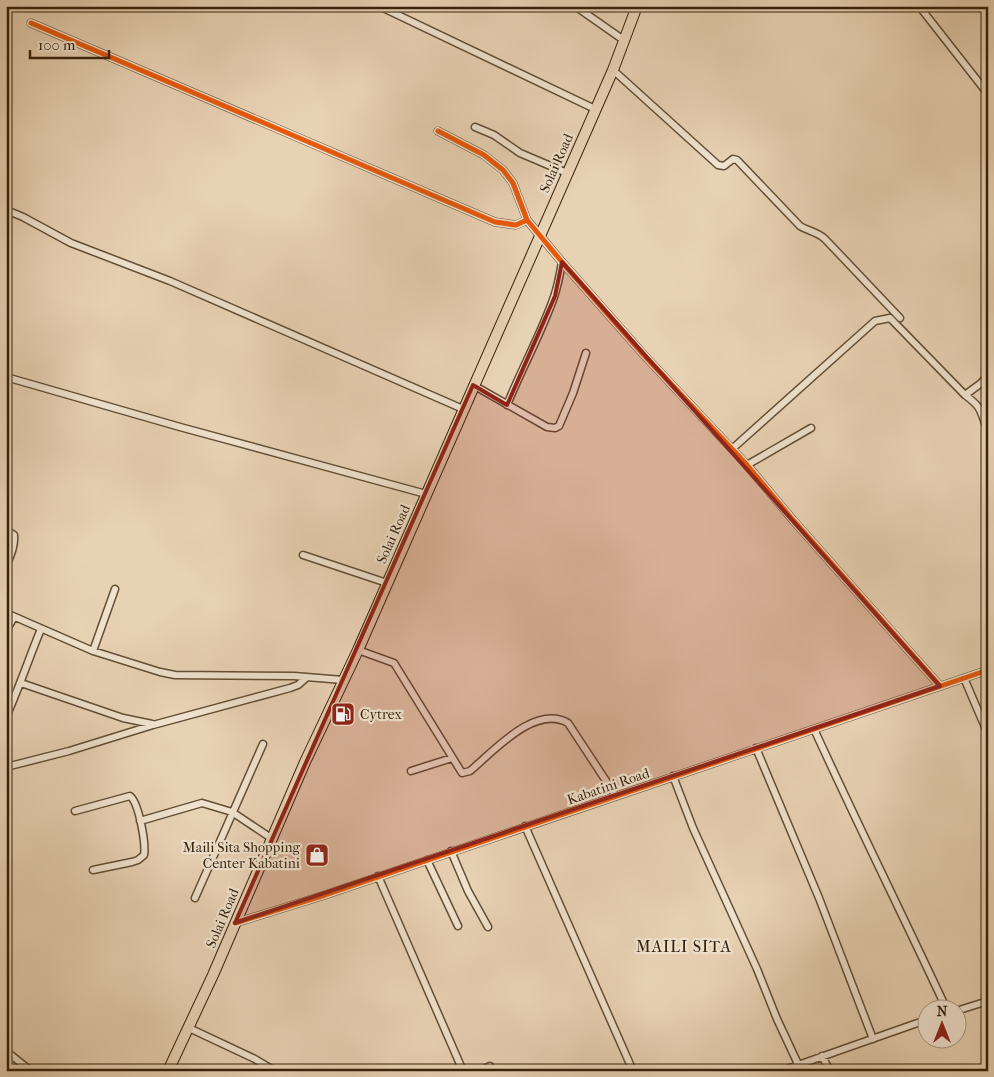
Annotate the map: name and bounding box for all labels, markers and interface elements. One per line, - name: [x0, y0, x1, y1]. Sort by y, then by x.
- scale bar: [30, 28, 109, 60]
- text: 100 m: [38, 36, 76, 54]
- street label: Solai Road: [536, 131, 577, 195]
- street label: Solai Road: [373, 502, 414, 566]
- fuel station icon: Cytrex: [330, 701, 356, 727]
- place label: Cytrex: [360, 706, 403, 723]
- street label: Kabatini Road: [565, 764, 652, 809]
- place label: Maili Sita Shopping Center Kabatini: [183, 839, 301, 872]
- shop icon: Maili Sita Shopping Center Kabatini: [304, 842, 330, 868]
- street label: Solai Road: [202, 886, 243, 950]
- district label: MAILI SITA: [636, 937, 732, 956]
- north arrow: [916, 1000, 966, 1050]
- text: N: [937, 1003, 948, 1020]

